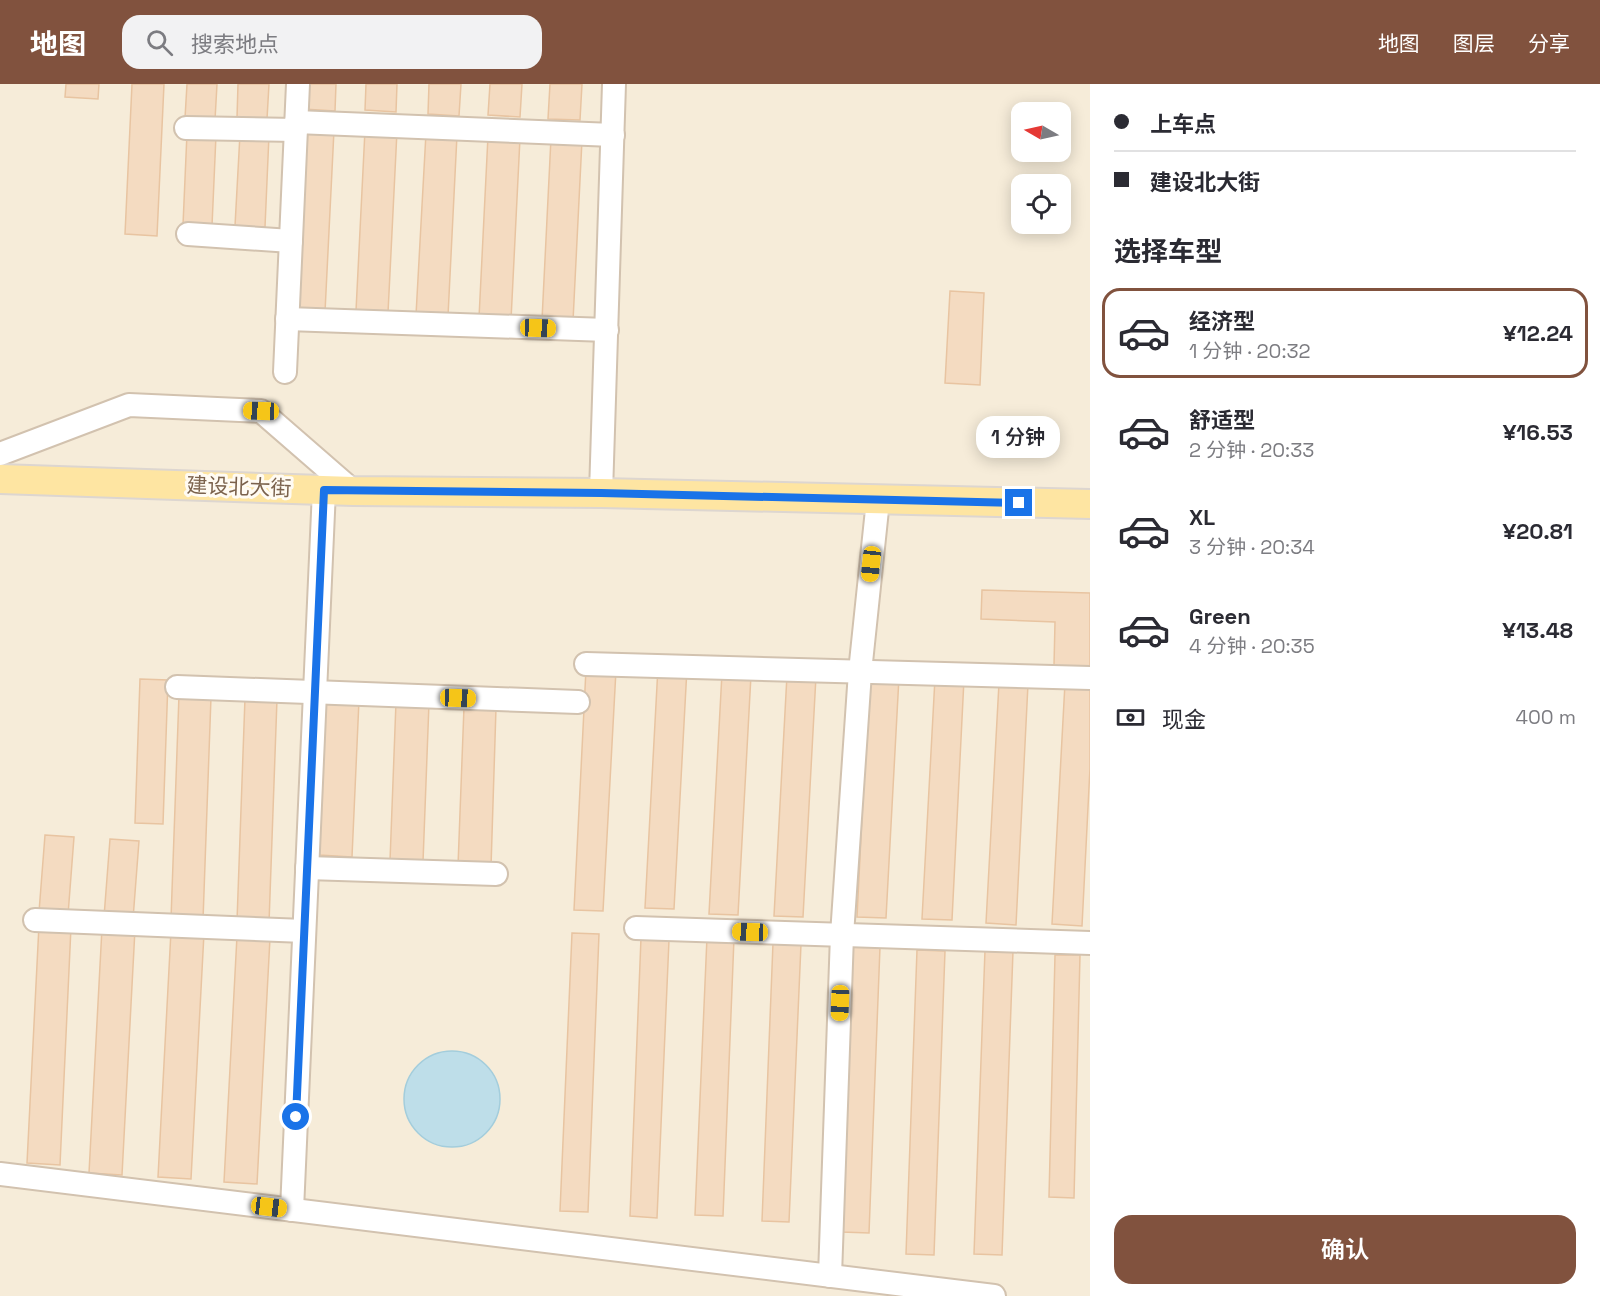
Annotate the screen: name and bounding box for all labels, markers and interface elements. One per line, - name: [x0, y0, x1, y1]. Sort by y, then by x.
- search box: [122, 15, 542, 69]
- text: 地图: [30, 26, 86, 62]
- icon: search: [143, 26, 176, 59]
- text: 搜索地点: [191, 30, 279, 58]
- text: 地图: [1378, 30, 1420, 57]
- text: 图层: [1453, 30, 1495, 57]
- text: 分享: [1528, 30, 1570, 57]
- north arrow: [1011, 102, 1071, 162]
- map controls: [1011, 102, 1071, 234]
- text: 上车点: [1150, 110, 1216, 138]
- text: 建设北大街: [1150, 168, 1260, 196]
- button: locate: [1011, 174, 1071, 234]
- text: 选择车型: [1114, 234, 1222, 269]
- icon: car: [1117, 306, 1171, 360]
- text: 经济型: [1189, 307, 1255, 335]
- car: [520, 318, 556, 338]
- text: ¥12.24: [1503, 319, 1573, 347]
- text: 1 分钟 · 20:32: [1189, 338, 1311, 364]
- car: [243, 401, 279, 421]
- icon: car: [1117, 405, 1171, 459]
- text: 舒适型: [1189, 406, 1255, 434]
- callout: 1 分钟: [977, 416, 1061, 458]
- text: ¥16.53: [1503, 418, 1573, 446]
- text: 1 分钟: [991, 424, 1045, 450]
- text: 2 分钟 · 20:33: [1189, 437, 1314, 463]
- street label: 建设北大街: [186, 471, 292, 502]
- route end: [1005, 489, 1032, 516]
- text: XL: [1189, 503, 1215, 531]
- icon: car: [1117, 504, 1171, 558]
- text: ¥20.81: [1503, 517, 1573, 545]
- text: 3 分钟 · 20:34: [1189, 534, 1315, 560]
- car: [860, 545, 882, 583]
- text: Green: [1189, 602, 1251, 630]
- icon: car: [1117, 603, 1171, 657]
- text: ¥13.48: [1502, 616, 1573, 644]
- text: 4 分钟 · 20:35: [1189, 633, 1315, 659]
- car: [440, 688, 476, 708]
- icon: cash: [1114, 701, 1147, 734]
- text: 400 m: [1516, 704, 1576, 730]
- text: 现金: [1162, 705, 1206, 733]
- car: [732, 922, 768, 942]
- car: [830, 985, 850, 1021]
- route start: [282, 1103, 309, 1130]
- car: [250, 1196, 288, 1218]
- button: 确认: [1114, 1215, 1576, 1284]

